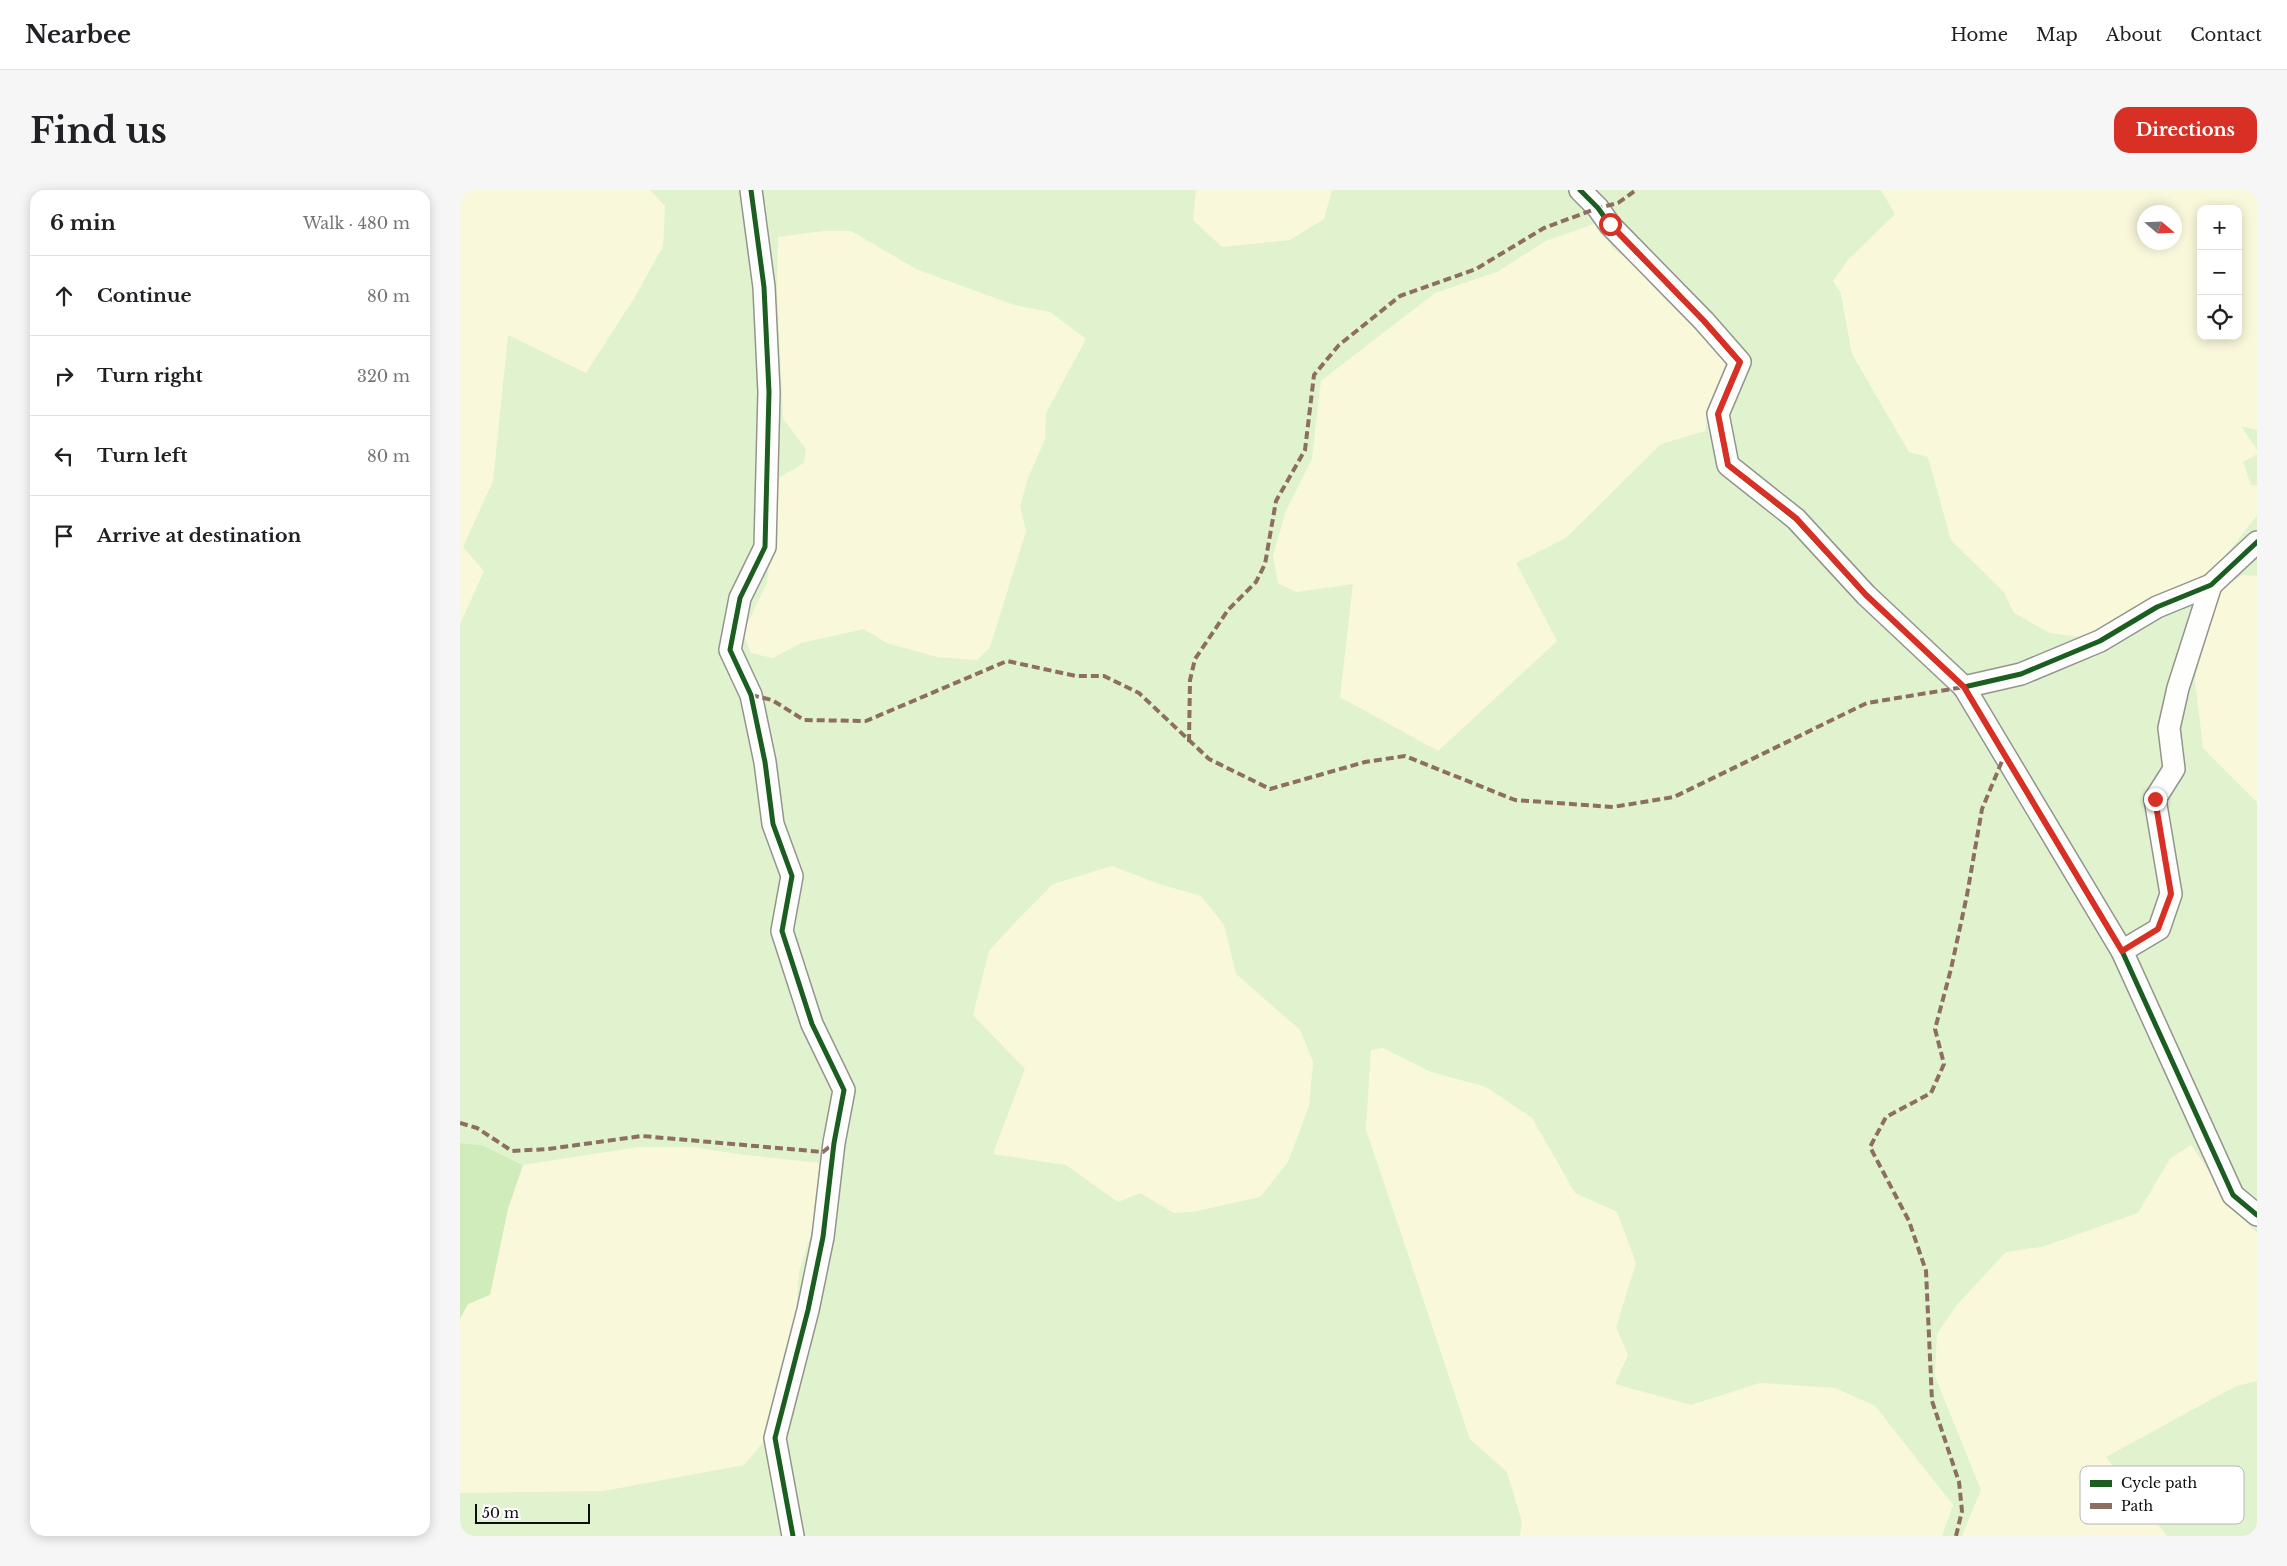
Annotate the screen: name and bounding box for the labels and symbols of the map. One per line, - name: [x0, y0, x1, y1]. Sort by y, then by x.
- north arrow: [2137, 205, 2182, 250]
- route start: [1599, 213, 1622, 236]
- route end: [2144, 788, 2167, 811]
- legend: [2080, 1466, 2244, 1524]
- text: Cycle path: [2121, 1474, 2198, 1492]
- text: Path: [2121, 1497, 2153, 1515]
- scale bar: [475, 1501, 590, 1524]

